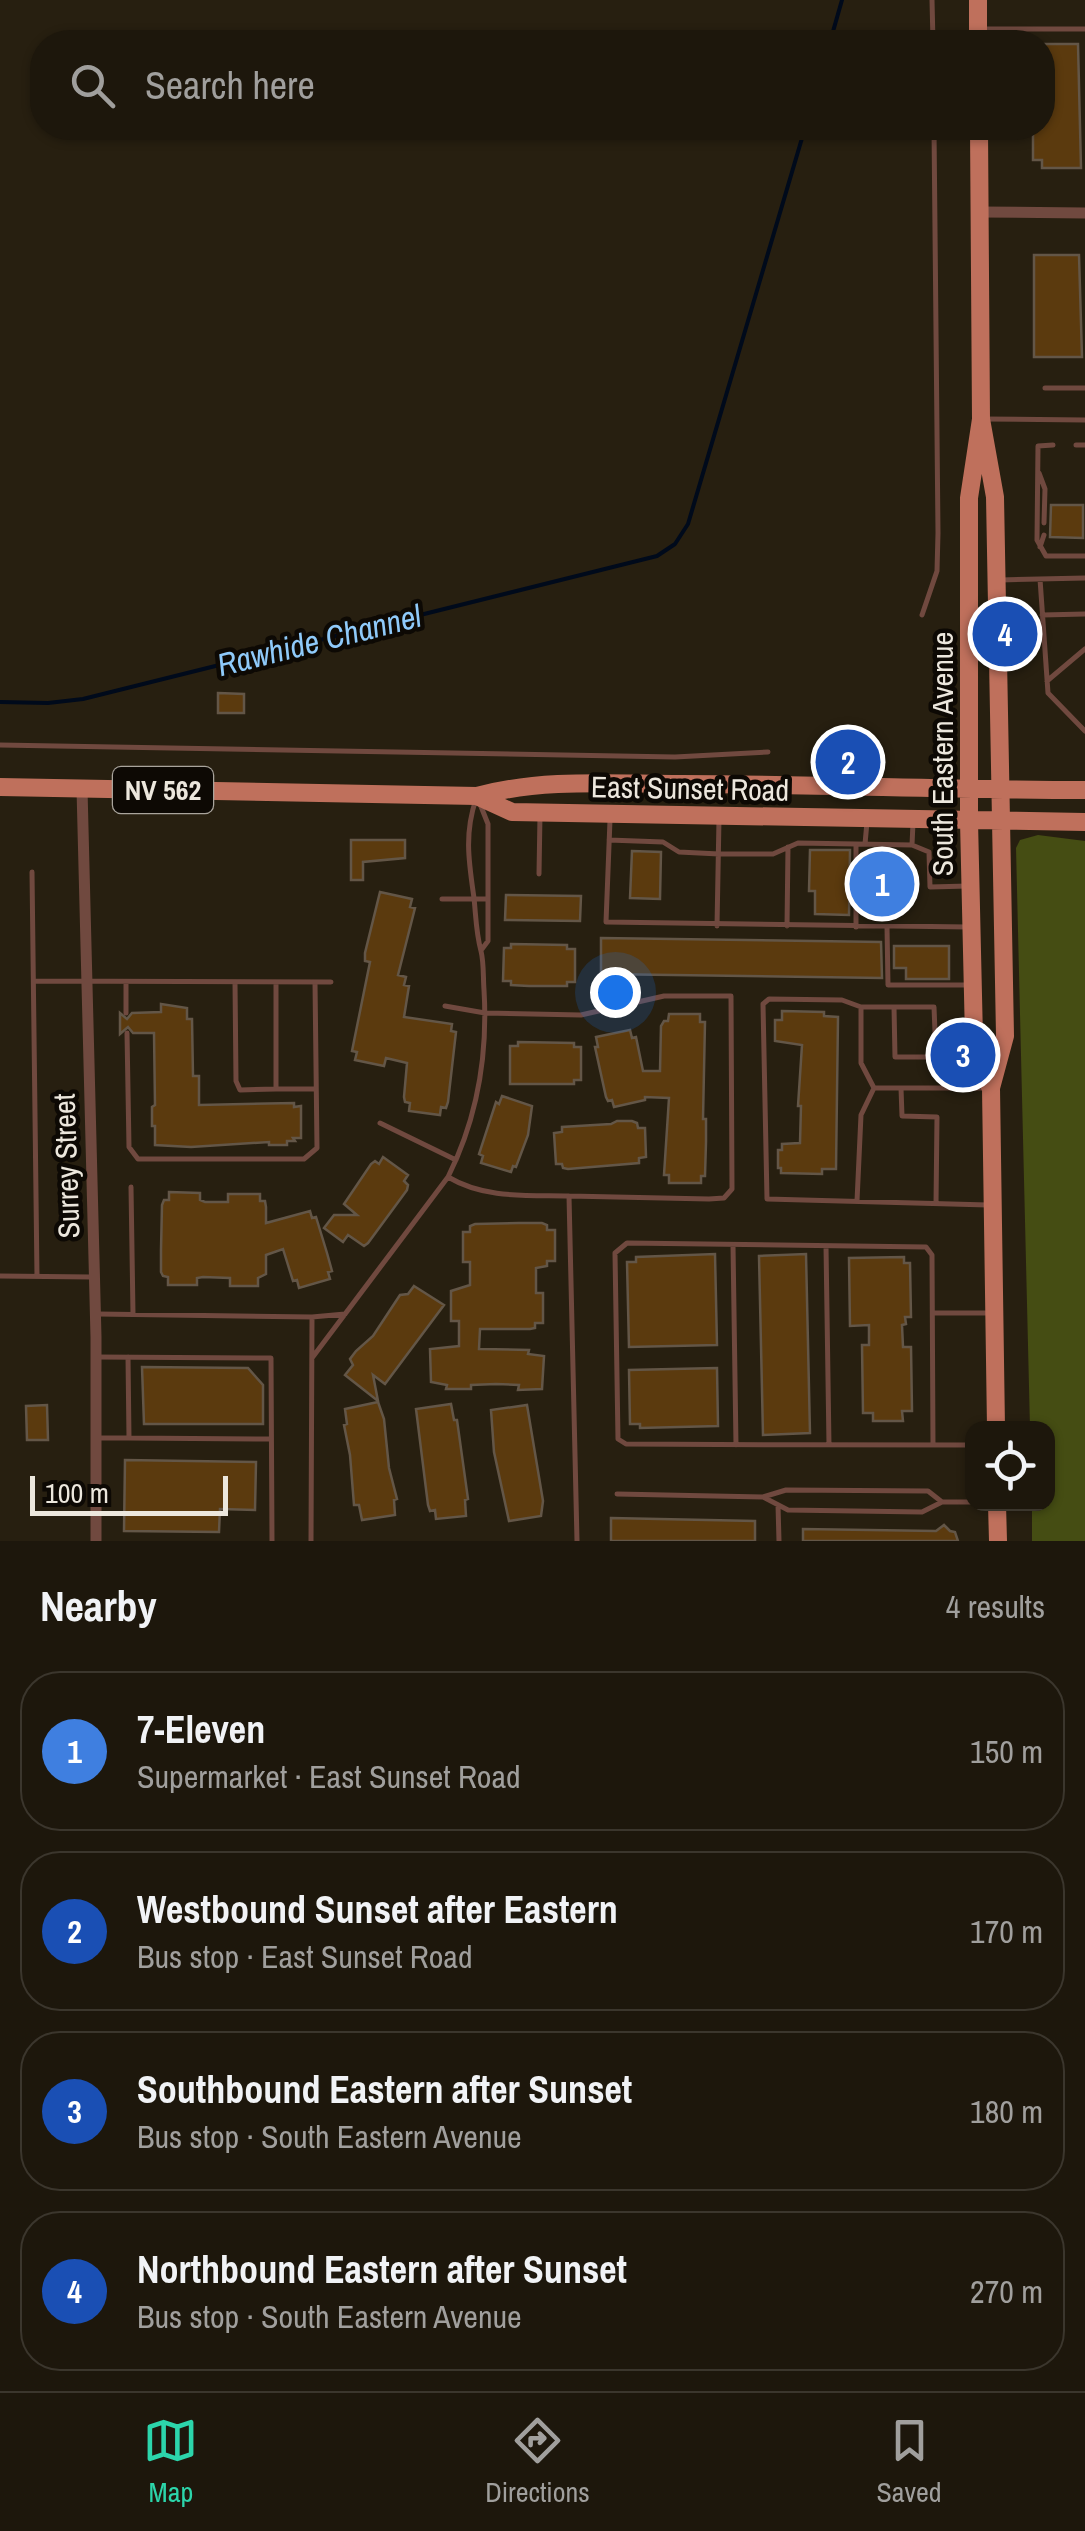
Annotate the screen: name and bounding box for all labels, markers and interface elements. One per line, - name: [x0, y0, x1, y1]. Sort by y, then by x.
- search box: [30, 30, 1055, 140]
- icon: search: [65, 58, 120, 113]
- text: Search here: [145, 60, 315, 111]
- water label: Rawhide Channel: [213, 594, 427, 686]
- pin: 4: [972, 596, 1038, 672]
- street label: South Eastern Avenue: [922, 632, 962, 876]
- pin: 2: [816, 724, 880, 800]
- street label: East Sunset Road: [591, 766, 789, 810]
- road number: NV 562: [113, 767, 213, 813]
- pin: 1: [850, 846, 914, 922]
- your location: [590, 967, 641, 1018]
- pin: 3: [930, 1018, 996, 1092]
- street label: Surrey Street: [43, 1093, 89, 1239]
- map controls: [965, 1421, 1055, 1511]
- button: locate: [965, 1421, 1055, 1511]
- scale bar: [30, 1471, 228, 1516]
- text: 100 m: [45, 1474, 109, 1512]
- text: Nearby: [40, 1578, 157, 1634]
- text: 4 results: [946, 1585, 1045, 1628]
- text: 7-Eleven: [137, 1704, 265, 1755]
- text: 1: [67, 1730, 82, 1773]
- text: 150 m: [970, 1730, 1043, 1773]
- text: Supermarket · East Sunset Road: [137, 1755, 521, 1798]
- text: Westbound Sunset after Eastern: [137, 1884, 618, 1935]
- text: 2: [67, 1910, 82, 1953]
- text: 170 m: [970, 1910, 1043, 1953]
- text: Bus stop · East Sunset Road: [137, 1935, 473, 1978]
- text: Southbound Eastern after Sunset: [137, 2064, 632, 2115]
- text: 3: [67, 2090, 82, 2133]
- text: 180 m: [970, 2090, 1043, 2133]
- text: Bus stop · South Eastern Avenue: [137, 2115, 522, 2158]
- text: Northbound Eastern after Sunset: [137, 2244, 627, 2295]
- text: 4: [67, 2270, 82, 2313]
- text: 270 m: [970, 2270, 1043, 2313]
- text: Bus stop · South Eastern Avenue: [137, 2295, 522, 2338]
- tab: Map: [143, 2413, 198, 2511]
- tab: Directions: [485, 2413, 590, 2511]
- tab: Saved: [877, 2413, 942, 2511]

